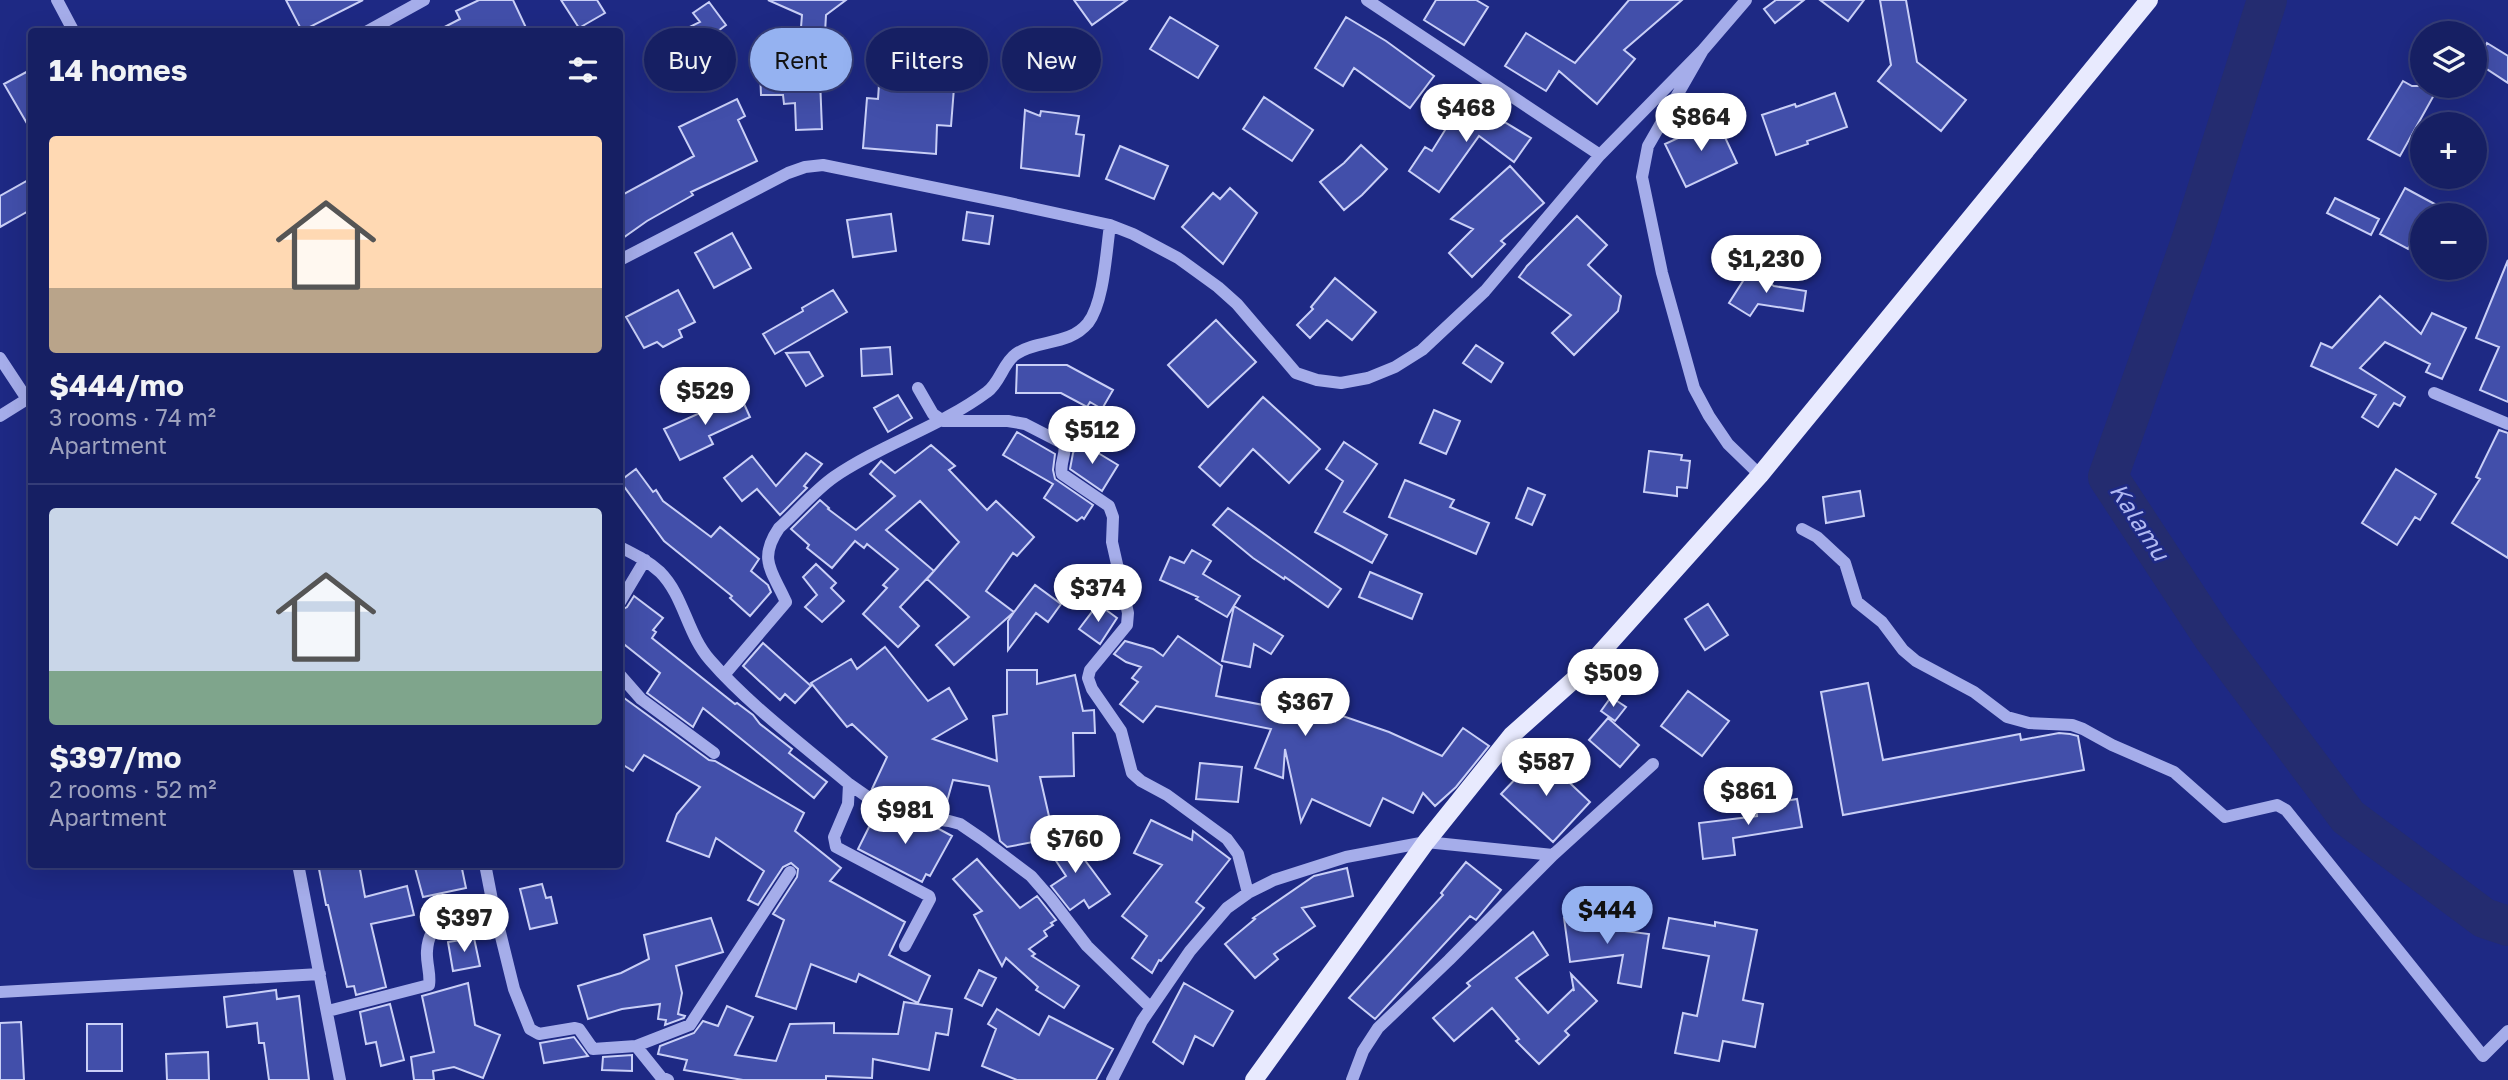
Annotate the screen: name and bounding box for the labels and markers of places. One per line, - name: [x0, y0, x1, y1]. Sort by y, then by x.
- pin: $468: [1425, 85, 1507, 144]
- pin: $864: [1660, 94, 1742, 153]
- pin: $1,230: [1709, 236, 1823, 295]
- pin: $529: [664, 368, 746, 427]
- pin: $512: [1051, 406, 1133, 466]
- pin: $374: [1057, 564, 1139, 624]
- pin: $509: [1572, 650, 1654, 709]
- pin: $367: [1264, 678, 1346, 738]
- pin: $587: [1505, 738, 1587, 798]
- pin: $861: [1707, 768, 1789, 827]
- pin: $981: [864, 786, 946, 846]
- pin: $760: [1034, 816, 1116, 875]
- pin: $444: [1566, 886, 1648, 946]
- pin: $397: [423, 894, 505, 954]

